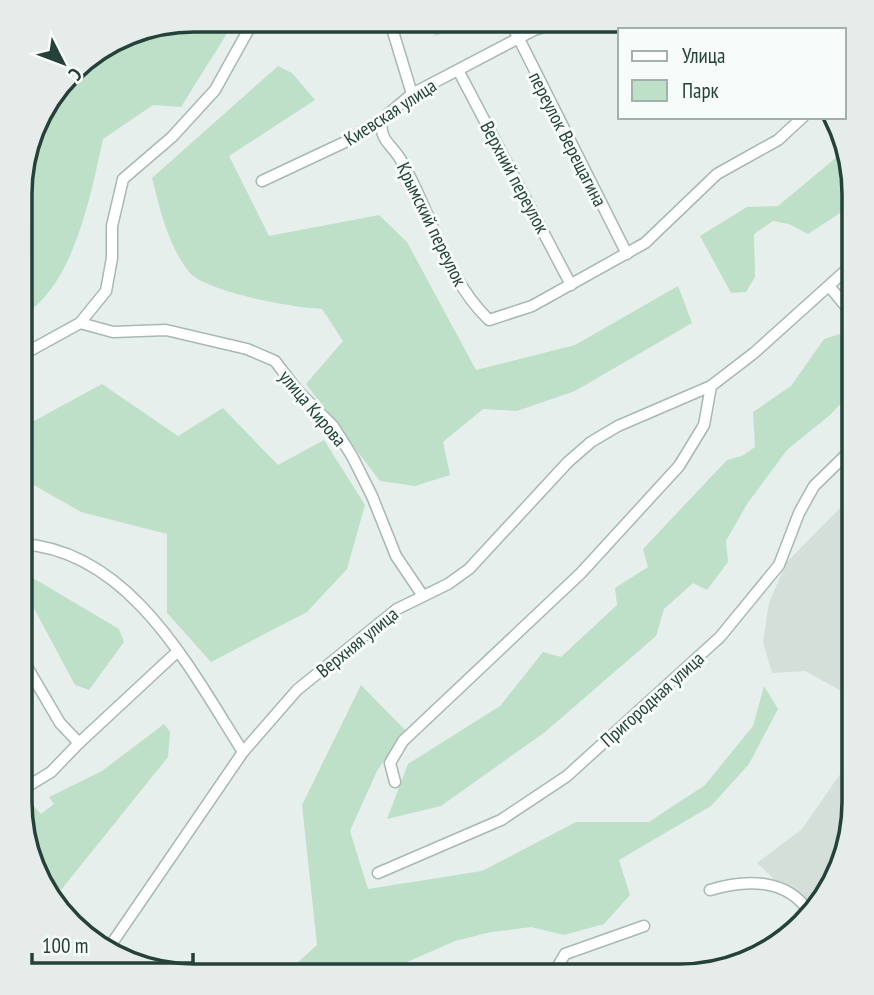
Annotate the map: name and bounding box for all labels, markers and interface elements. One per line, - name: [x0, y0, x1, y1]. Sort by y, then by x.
- north arrow: [28, 28, 98, 98]
- legend: [618, 28, 846, 119]
- text: Улица: [682, 42, 725, 69]
- text: С: [64, 63, 87, 86]
- street label: переулок Верещагина: [524, 68, 612, 210]
- street label: Киевская улица: [339, 73, 441, 151]
- text: Парк: [682, 77, 719, 104]
- street label: Верхний переулок: [475, 117, 555, 238]
- street label: Крымский переулок: [392, 158, 473, 290]
- street label: улица Кирова: [274, 365, 352, 451]
- street label: Верхняя улица: [311, 602, 403, 682]
- street label: Пригородная улица: [595, 646, 709, 752]
- scale bar: [32, 922, 192, 966]
- text: 100 m: [42, 932, 88, 959]

